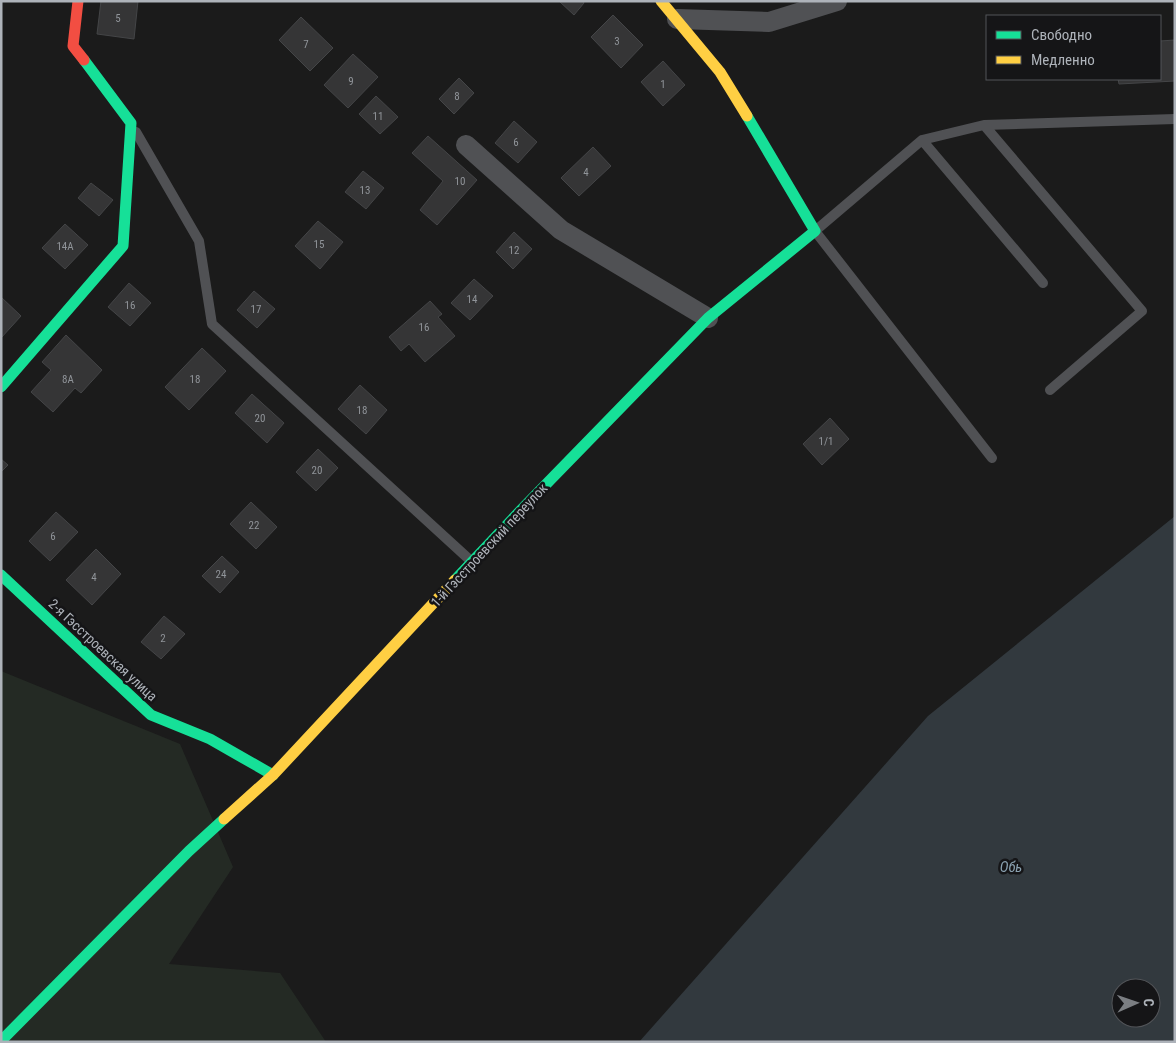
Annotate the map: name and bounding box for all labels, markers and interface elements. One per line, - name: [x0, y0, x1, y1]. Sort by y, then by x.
- house number: 5: [115, 12, 121, 25]
- legend: [986, 15, 1161, 80]
- text: Свободно: [1031, 26, 1092, 44]
- house number: 3: [614, 35, 620, 48]
- house number: 7: [303, 38, 309, 51]
- text: Медленно: [1031, 51, 1095, 69]
- house number: 9: [348, 75, 354, 88]
- house number: 1: [660, 78, 666, 91]
- house number: 8: [454, 90, 460, 103]
- house number: 11: [373, 110, 383, 123]
- house number: 6: [513, 136, 519, 149]
- house number: 4: [583, 166, 589, 179]
- house number: 10: [455, 175, 465, 188]
- house number: 13: [360, 184, 370, 197]
- house number: 15: [314, 238, 324, 251]
- house number: 14А: [56, 240, 74, 253]
- house number: 12: [509, 244, 519, 257]
- house number: 14: [467, 293, 478, 306]
- house number: 16: [125, 299, 135, 312]
- house number: 17: [251, 303, 261, 316]
- house number: 16: [419, 321, 429, 334]
- house number: 8А: [62, 373, 75, 386]
- house number: 18: [190, 373, 200, 386]
- house number: 18: [357, 404, 367, 417]
- house number: 20: [255, 412, 265, 425]
- house number: 1/1: [819, 435, 833, 448]
- house number: 20: [312, 464, 322, 477]
- street label: 1-й Гэсстроевский переулок: [428, 480, 551, 610]
- house number: 22: [249, 519, 259, 532]
- house number: 6: [50, 530, 56, 543]
- house number: 24: [216, 568, 227, 581]
- house number: 4: [91, 571, 97, 584]
- street label: 2-я Гэсстроевская улица: [45, 596, 161, 704]
- house number: 2: [160, 632, 166, 645]
- water label: Обь: [1000, 858, 1022, 876]
- north arrow: [1111, 978, 1161, 1028]
- text: С: [1141, 998, 1157, 1007]

